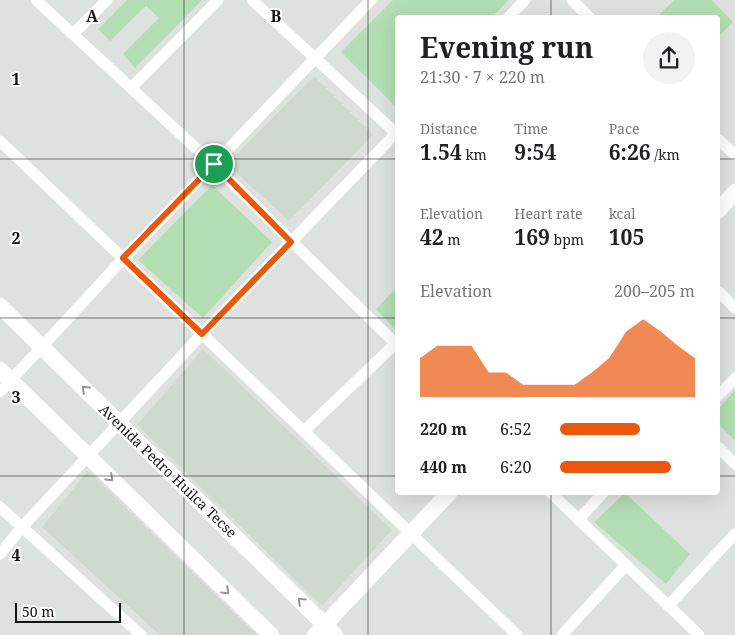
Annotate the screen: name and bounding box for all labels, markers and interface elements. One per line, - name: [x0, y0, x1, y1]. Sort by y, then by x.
- text: A: [86, 5, 99, 27]
- text: B: [271, 5, 282, 27]
- text: Evening run: [420, 28, 593, 66]
- button: share: [643, 32, 695, 84]
- text: 21:30 · 7 × 220 m: [420, 66, 545, 88]
- text: 1: [11, 68, 21, 90]
- text: Distance: [420, 119, 477, 138]
- text: Time: [514, 119, 548, 138]
- text: Pace: [609, 119, 639, 138]
- text: 1.54: [420, 138, 462, 166]
- text: 9:54: [514, 138, 556, 166]
- text: 6:26: [609, 138, 651, 166]
- pin: [193, 143, 235, 185]
- text: km: [462, 145, 487, 164]
- text: /km: [651, 145, 680, 164]
- icon: arrive: [200, 150, 228, 178]
- text: Elevation: [420, 204, 483, 223]
- text: Heart rate: [514, 204, 583, 223]
- text: kcal: [609, 204, 636, 223]
- text: 42: [420, 223, 444, 251]
- text: 169: [514, 223, 550, 251]
- text: 105: [609, 223, 644, 251]
- text: 2: [11, 227, 21, 249]
- text: m: [444, 230, 461, 249]
- text: bpm: [550, 230, 584, 249]
- text: Elevation: [420, 280, 492, 302]
- text: 200–205 m: [614, 280, 695, 302]
- text: 3: [11, 386, 21, 408]
- one-way arrow: [81, 386, 90, 395]
- street label: Avenida Pedro Huilca Tecse: [95, 400, 241, 542]
- text: 220 m: [420, 418, 467, 440]
- text: 6:52: [500, 418, 531, 440]
- text: 440 m: [420, 456, 467, 478]
- text: 6:20: [500, 456, 531, 478]
- one-way arrow: [104, 472, 113, 481]
- text: 4: [11, 544, 21, 566]
- one-way arrow: [220, 585, 229, 594]
- one-way arrow: [297, 598, 306, 607]
- scale bar: [15, 600, 121, 623]
- text: 50 m: [22, 602, 55, 621]

